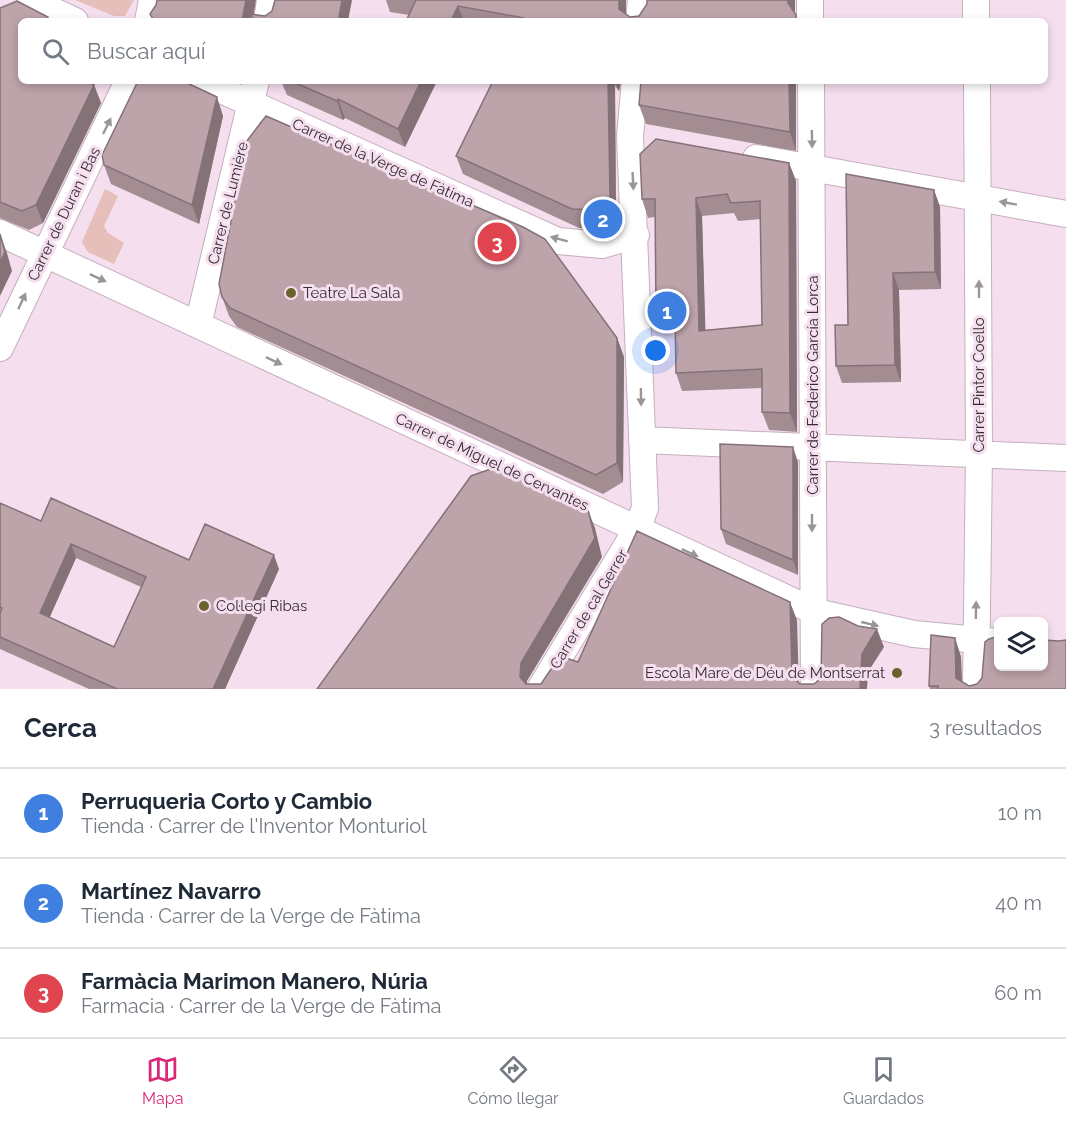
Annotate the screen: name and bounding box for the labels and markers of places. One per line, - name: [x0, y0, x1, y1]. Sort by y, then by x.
- pin: 2: [584, 196, 622, 242]
- pin: 3: [478, 220, 516, 264]
- place label: Teatre La Sala: [303, 284, 400, 302]
- marker: Teatre La Sala: [284, 286, 298, 300]
- pin: 1: [648, 288, 686, 334]
- place label: Col·legi Ribas: [216, 597, 307, 615]
- marker: Col·legi Ribas: [197, 599, 211, 613]
- place label: Escola Mare de Déu de Montserrat: [645, 664, 885, 682]
- marker: Escola Mare de Déu de Montserrat: [890, 666, 904, 680]

